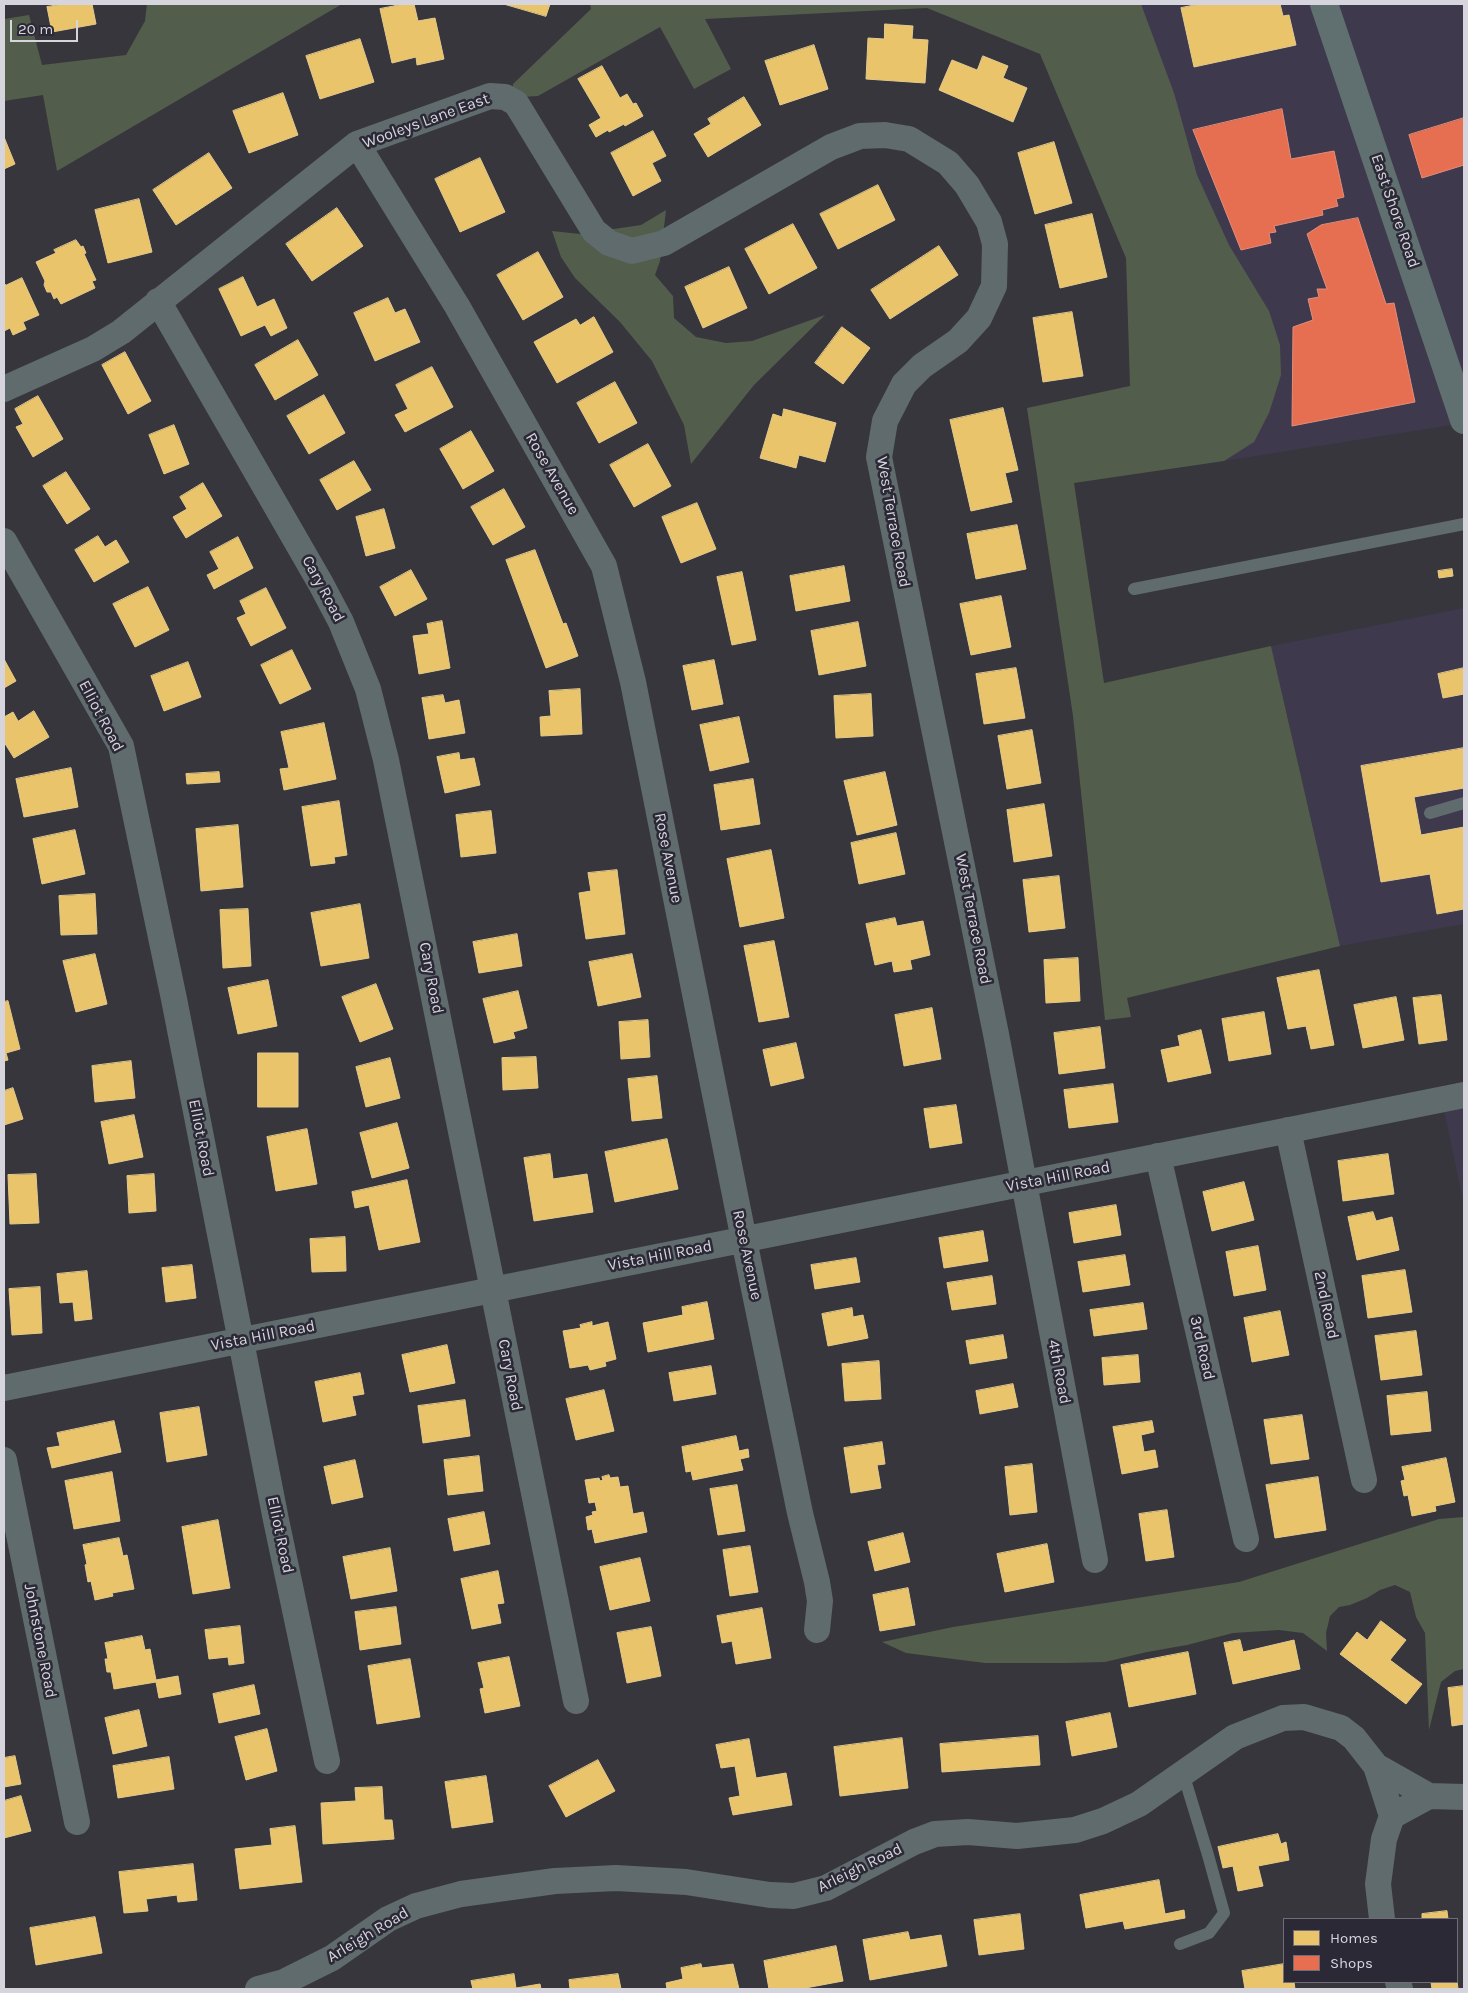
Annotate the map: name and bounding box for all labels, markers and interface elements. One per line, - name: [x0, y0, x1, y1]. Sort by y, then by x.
- scale bar: [12, 10, 80, 42]
- text: 20 m: [18, 20, 53, 38]
- street label: Wooleys Lane East: [360, 89, 492, 153]
- street label: East Shore Road: [1367, 152, 1423, 270]
- street label: Rose Avenue: [521, 430, 583, 518]
- street label: West Terrace Road: [872, 455, 914, 589]
- street label: Cary Road: [298, 552, 348, 626]
- street label: Elliot Road: [74, 677, 128, 755]
- street label: Rose Avenue: [650, 811, 686, 905]
- street label: West Terrace Road: [951, 852, 995, 986]
- street label: Cary Road: [415, 941, 447, 1015]
- street label: Elliot Road: [184, 1098, 218, 1178]
- street label: Vista Hill Road: [1004, 1157, 1112, 1197]
- street label: Rose Avenue: [728, 1208, 766, 1302]
- street label: Vista Hill Road: [606, 1236, 714, 1276]
- street label: 2nd Road: [1309, 1269, 1343, 1341]
- street label: 3rd Road: [1185, 1314, 1219, 1382]
- street label: Vista Hill Road: [209, 1316, 317, 1356]
- street label: Cary Road: [494, 1338, 526, 1412]
- street label: 4th Road: [1043, 1338, 1075, 1406]
- street label: Elliot Road: [262, 1495, 298, 1575]
- street label: Johnstone Road: [19, 1582, 61, 1700]
- street label: Arleigh Road: [815, 1839, 905, 1897]
- street label: Arleigh Road: [324, 1903, 412, 1967]
- legend: [1283, 1918, 1458, 1983]
- text: Homes: [1330, 1929, 1378, 1947]
- text: Shops: [1330, 1954, 1373, 1972]

